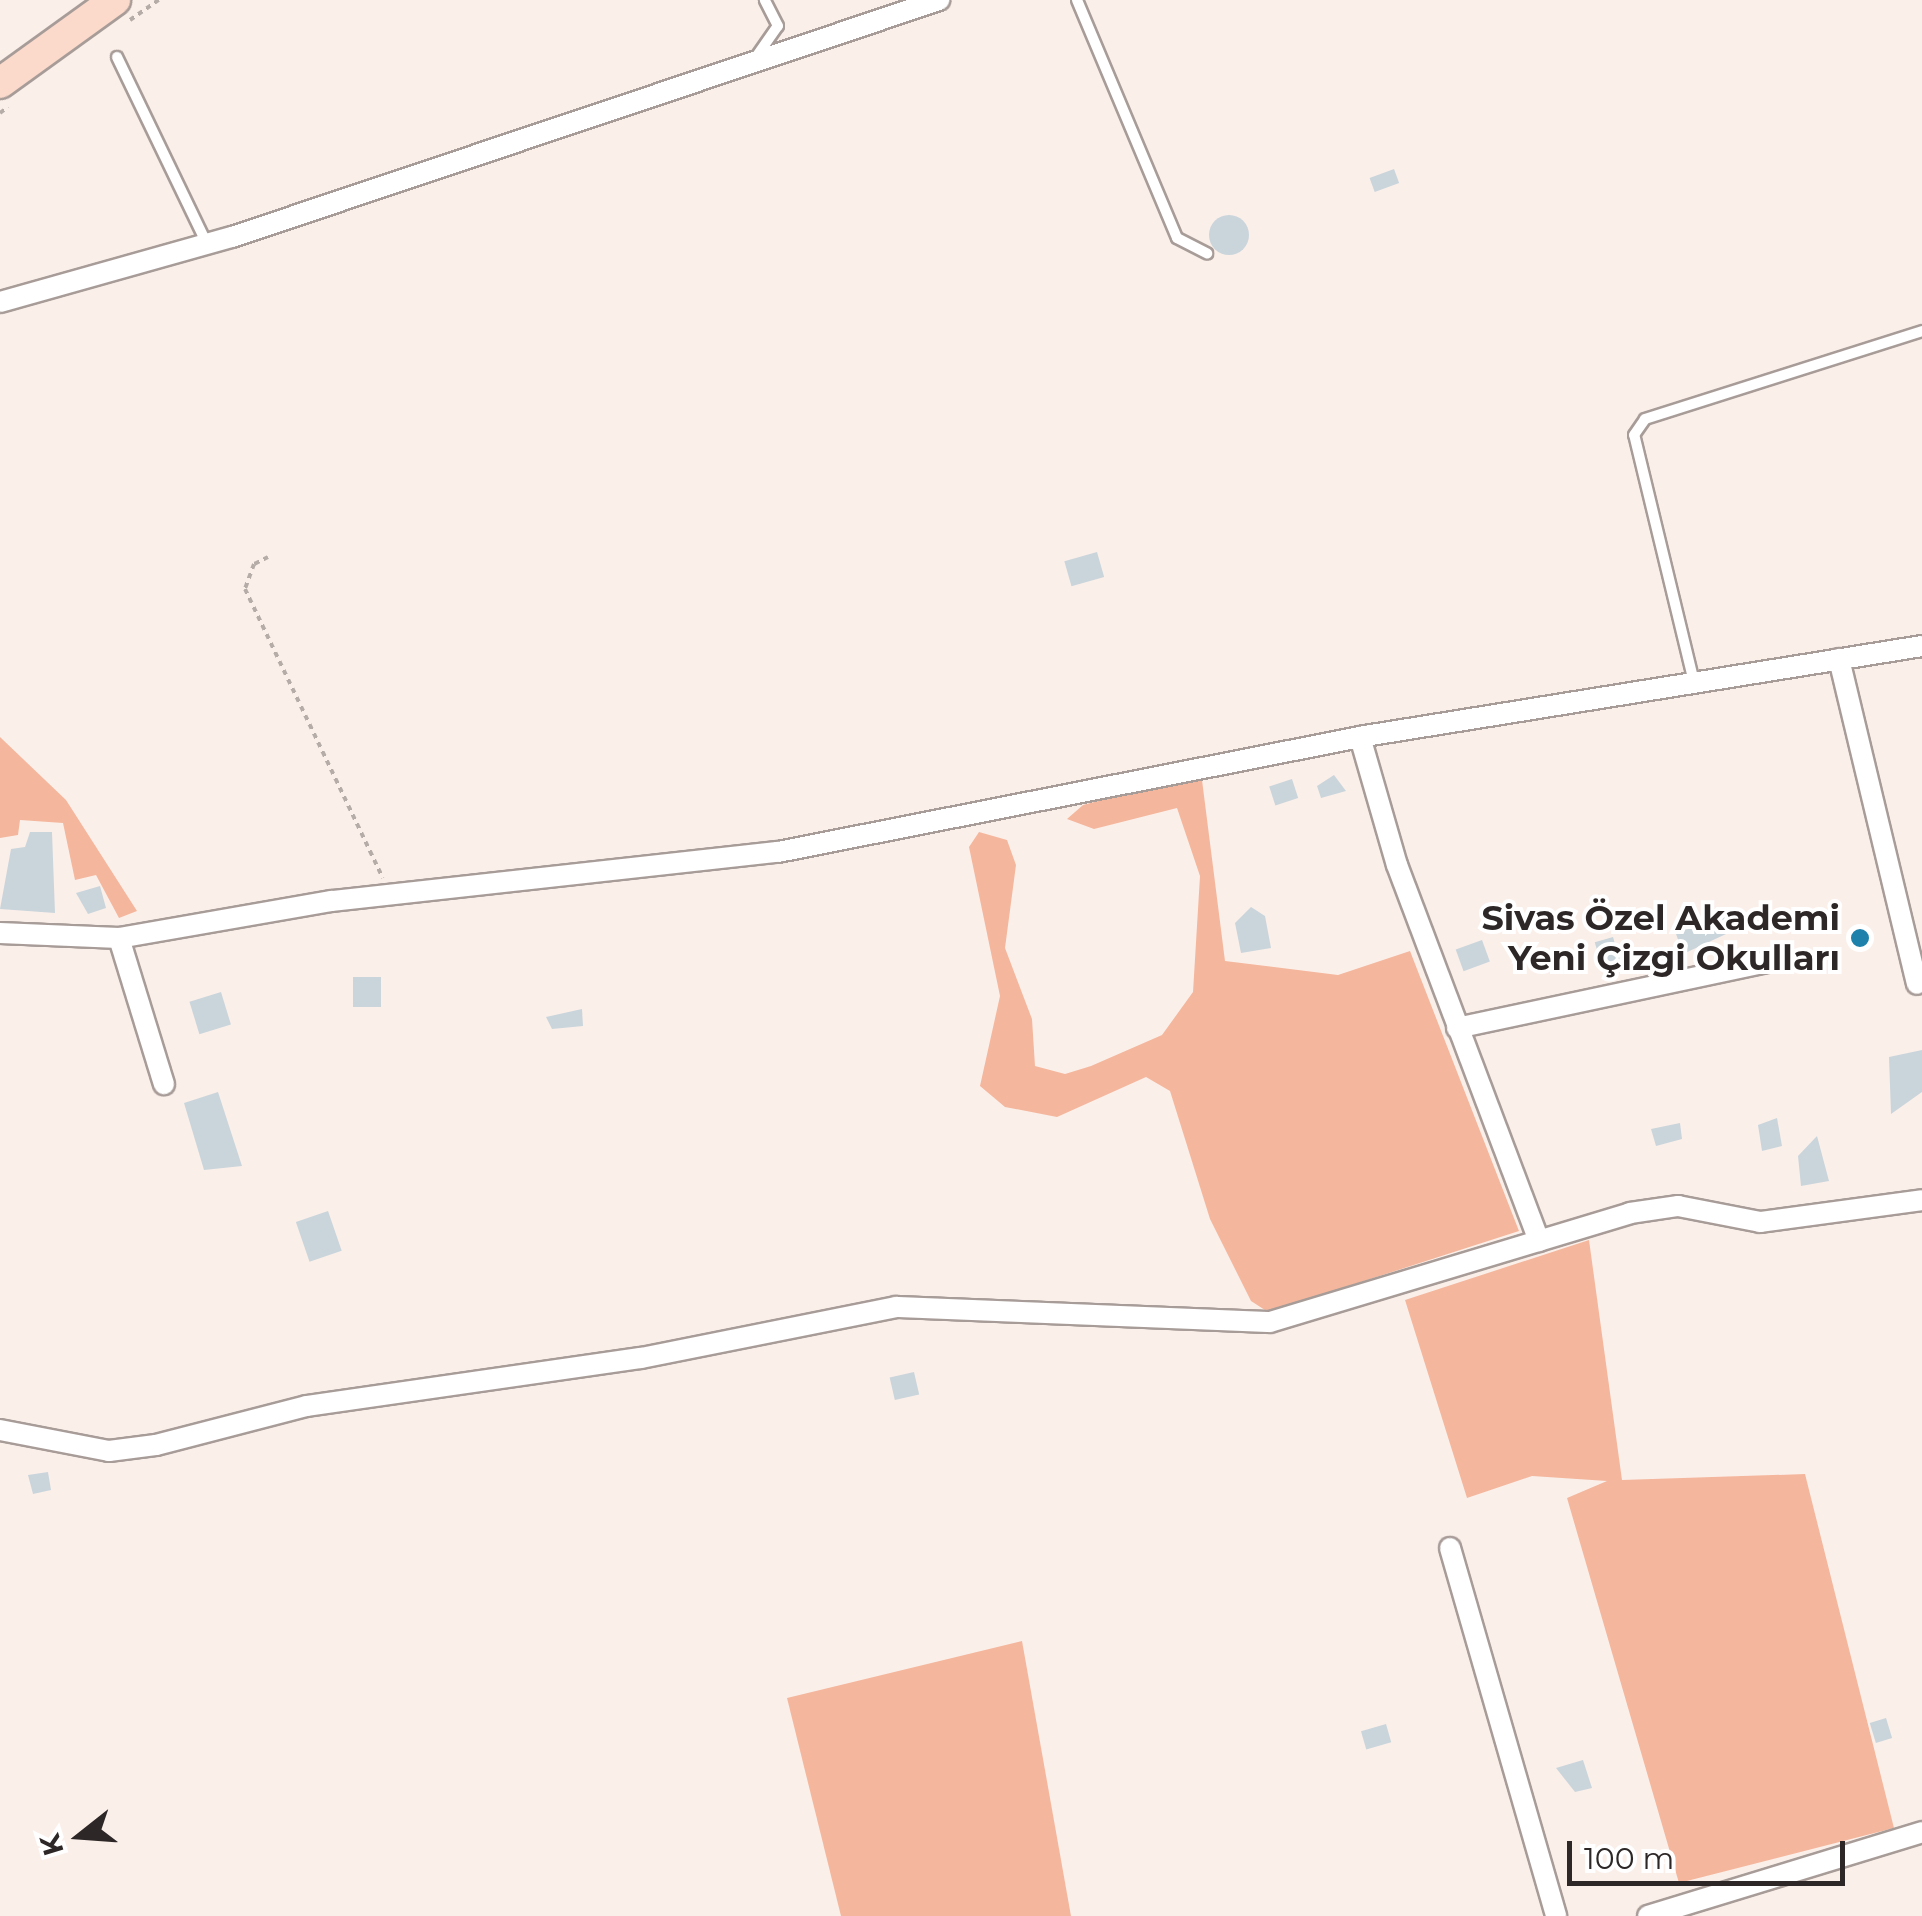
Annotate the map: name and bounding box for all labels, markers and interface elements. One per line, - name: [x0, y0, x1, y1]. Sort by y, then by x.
- place label: Sivas Özel Akademi Yeni Çizgi Okulları: [1481, 897, 1840, 979]
- marker: Sivas Özel Akademi Yeni Çizgi Okulları: [1849, 927, 1871, 949]
- north arrow: [30, 1786, 130, 1886]
- scale bar: [1572, 1821, 1850, 1883]
- text: K: [32, 1830, 71, 1860]
- text: 100 m: [1584, 1840, 1674, 1877]

